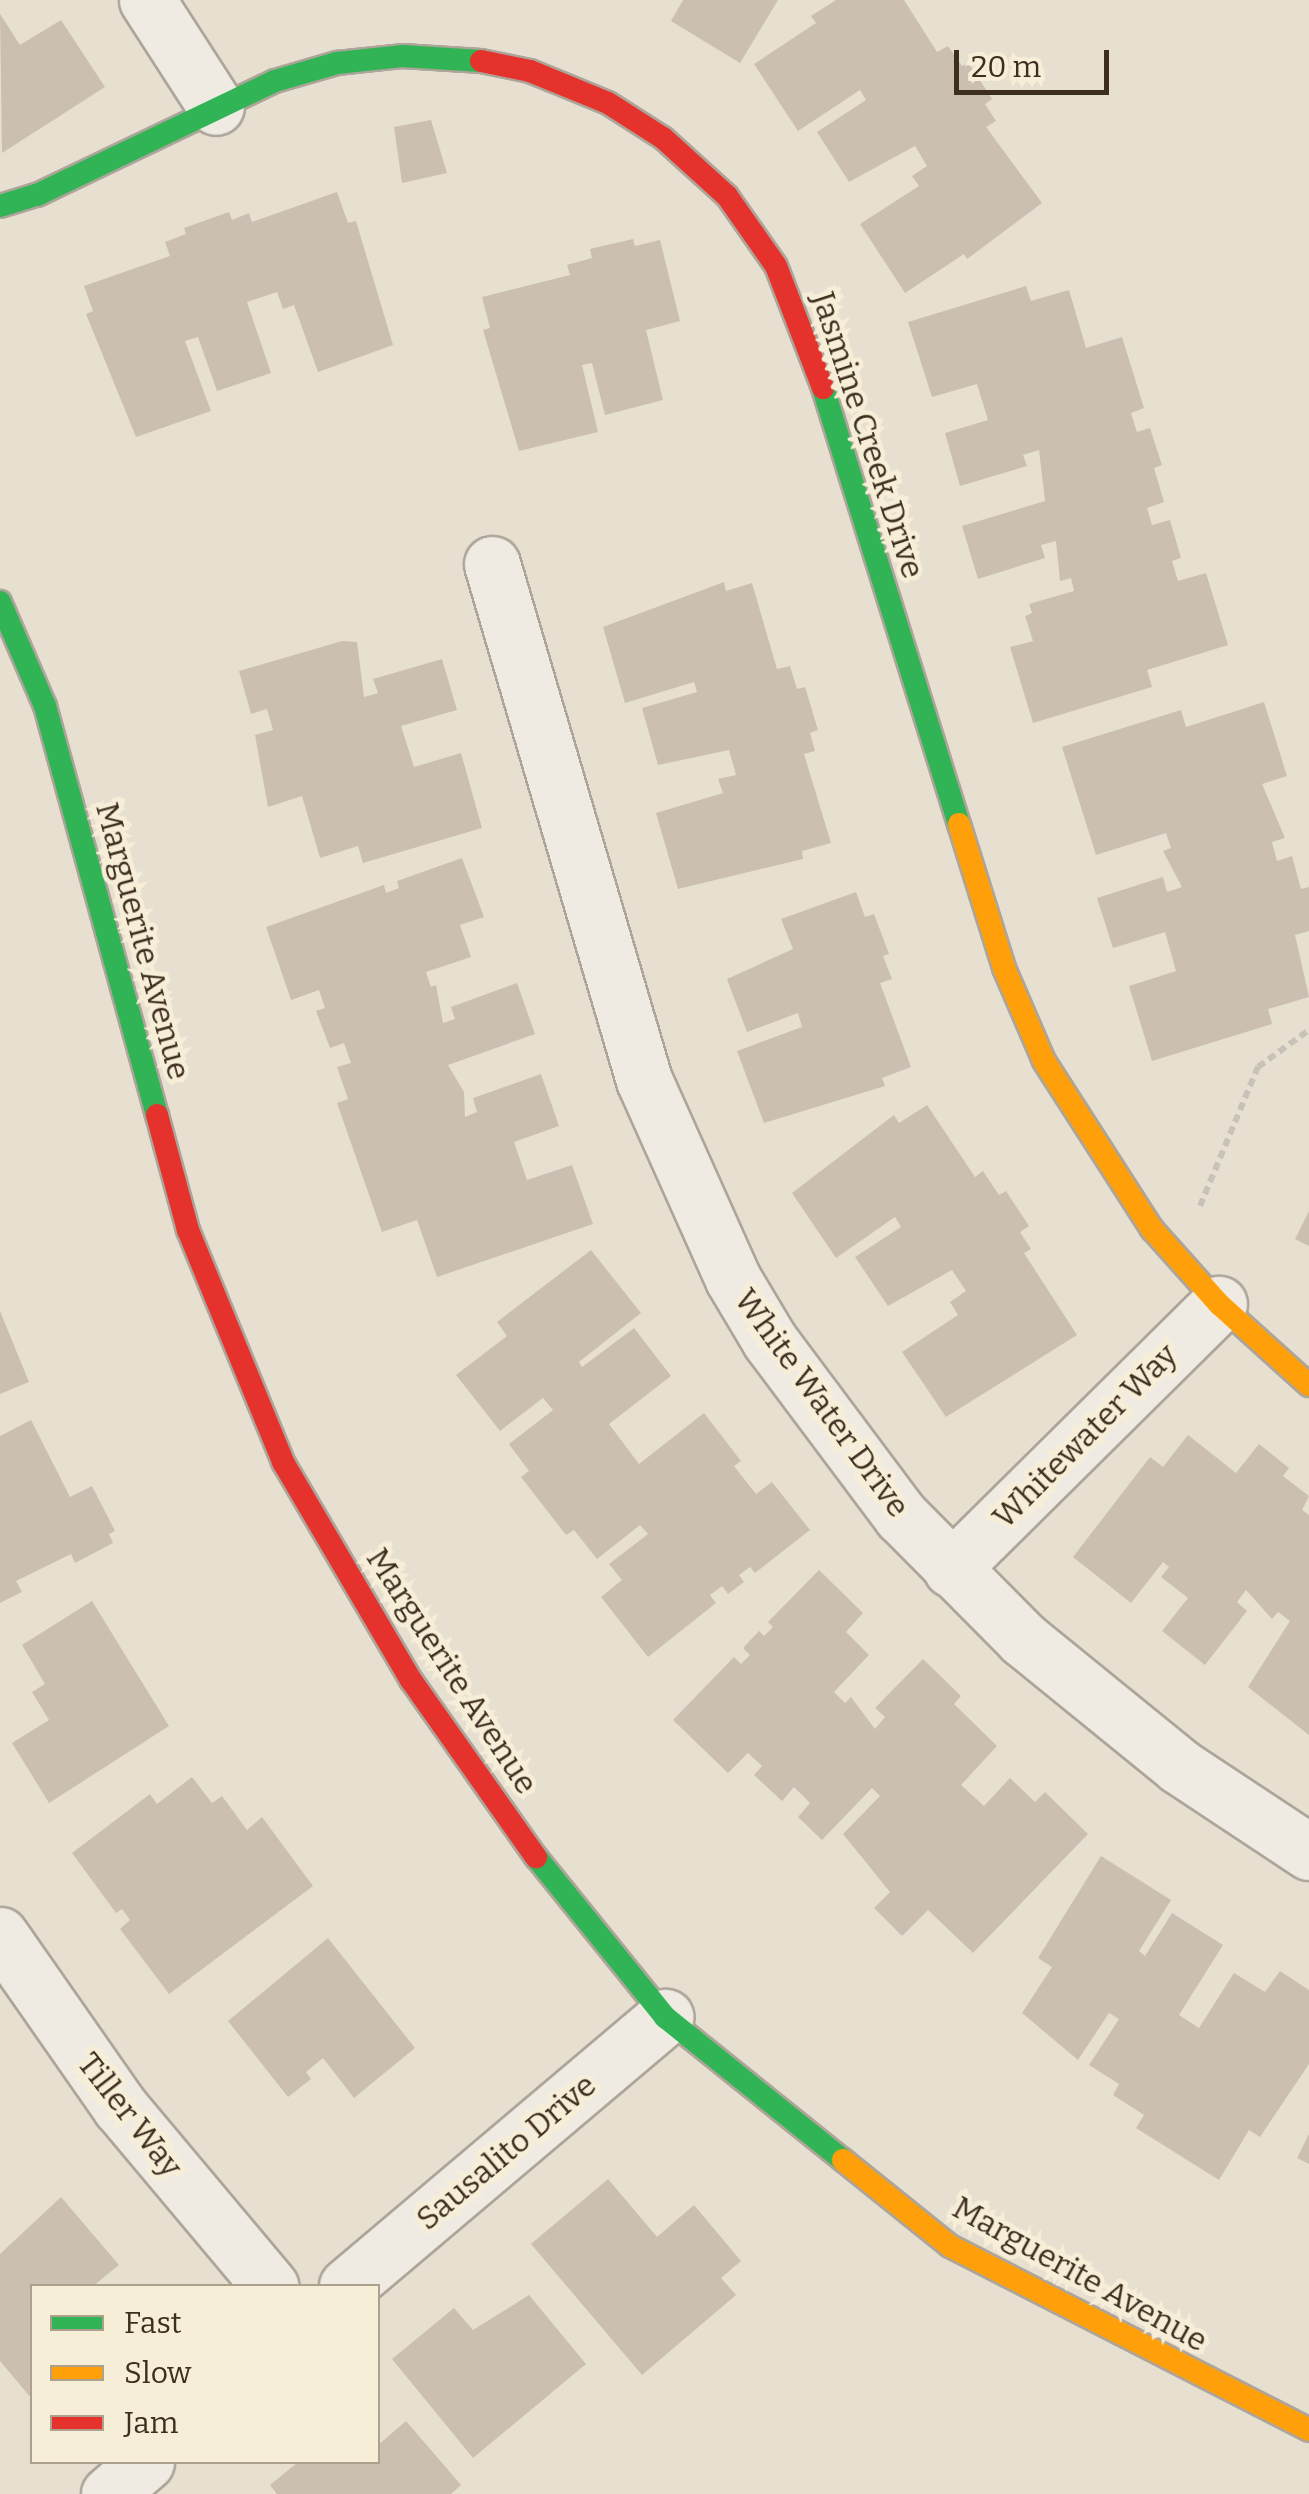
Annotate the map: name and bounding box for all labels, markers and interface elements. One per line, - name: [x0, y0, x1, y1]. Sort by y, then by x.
- scale bar: [959, 30, 1114, 92]
- text: 20 m: [971, 49, 1041, 85]
- street label: Jasmine Creek Drive: [804, 287, 932, 583]
- street label: Marguerite Avenue: [88, 798, 198, 1084]
- street label: White Water Drive: [726, 1281, 918, 1525]
- street label: Whitewater Way: [985, 1336, 1185, 1536]
- street label: Marguerite Avenue: [358, 1541, 546, 1801]
- street label: Tiller Way: [69, 2045, 191, 2185]
- street label: Sausalito Drive: [409, 2066, 603, 2238]
- street label: Marguerite Avenue: [946, 2188, 1214, 2360]
- legend: [30, 2284, 380, 2464]
- text: Fast: [124, 2305, 182, 2341]
- text: Slow: [124, 2355, 191, 2391]
- text: Jam: [124, 2405, 178, 2441]

